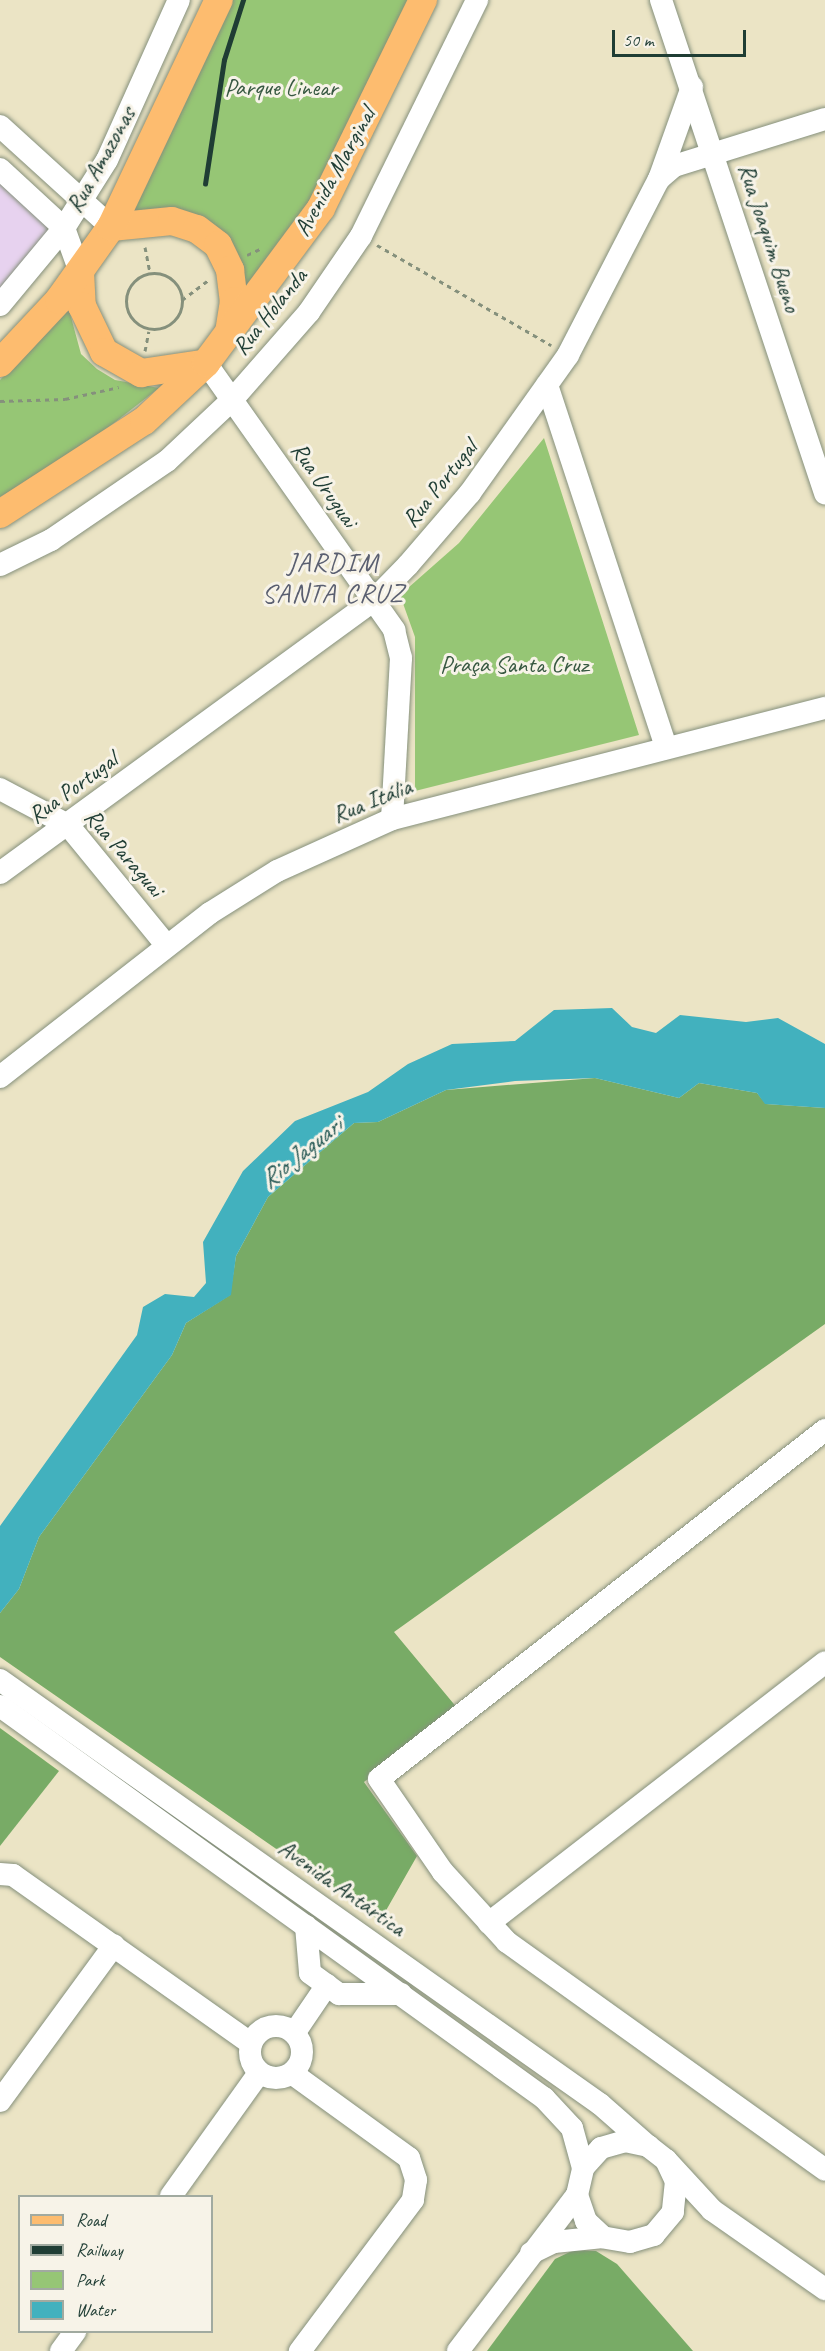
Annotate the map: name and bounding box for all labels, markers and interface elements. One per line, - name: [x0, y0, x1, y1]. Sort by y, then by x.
- scale bar: [615, 18, 748, 56]
- text: 50 m: [623, 29, 654, 51]
- park label: Parque Linear: [225, 74, 337, 102]
- street label: Rua Amazonas: [60, 102, 142, 218]
- street label: Avenida Marginal: [288, 103, 382, 241]
- street label: Rua Joaquim Bueno: [732, 161, 806, 315]
- street label: Rua Holanda: [227, 263, 313, 361]
- street label: Rua Portugal: [396, 435, 484, 533]
- street label: Rua Uruguai: [284, 437, 364, 533]
- district label: JARDIM SANTA CRUZ: [262, 546, 404, 609]
- park label: Praça Santa Cruz: [440, 651, 588, 679]
- street label: Rua Portugal: [23, 746, 123, 830]
- street label: Rua Itália: [328, 772, 416, 830]
- street label: Rua Paraguai: [78, 803, 170, 903]
- water label: Rio Jaguari: [253, 1110, 349, 1196]
- street label: Avenida Antártica: [273, 1834, 411, 1942]
- legend: [18, 2195, 213, 2333]
- text: Road: [76, 2209, 106, 2231]
- text: Railway: [76, 2239, 123, 2261]
- text: Park: [76, 2269, 105, 2291]
- text: Water: [76, 2299, 115, 2321]

